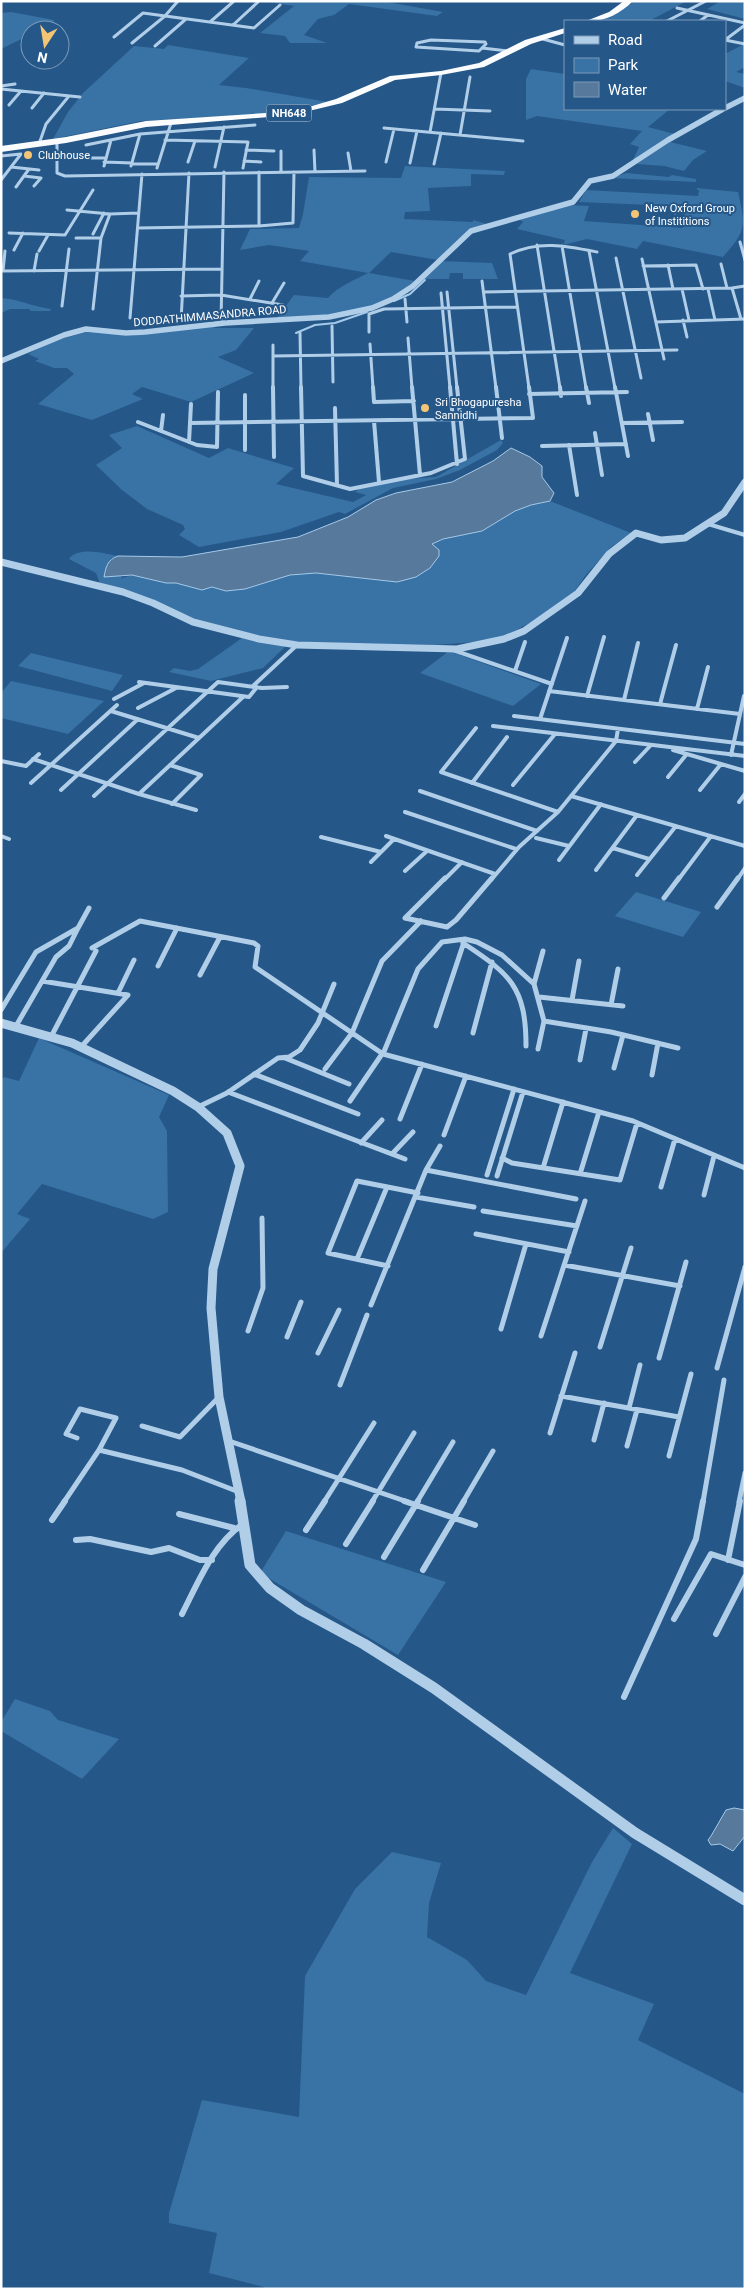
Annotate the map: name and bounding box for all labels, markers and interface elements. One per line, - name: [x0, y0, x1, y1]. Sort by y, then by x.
- north arrow: [20, 20, 70, 70]
- legend: [564, 20, 726, 110]
- text: Road: [608, 31, 642, 49]
- text: N: [36, 49, 49, 67]
- text: Park: [608, 56, 639, 74]
- text: Water: [608, 81, 647, 99]
- road number: NH648: [266, 105, 312, 122]
- marker: Clubhouse: [22, 149, 34, 161]
- place label: Clubhouse: [38, 149, 90, 162]
- place label: New Oxford Group of Instititions: [645, 202, 735, 228]
- marker: New Oxford Group of Instititions: [629, 208, 641, 220]
- street label: DODDATHIMMASANDRA ROAD: [133, 303, 287, 329]
- place label: Sri Bhogapuresha Sannidhi: [435, 396, 521, 422]
- marker: Sri Bhogapuresha Sannidhi: [419, 402, 431, 414]

